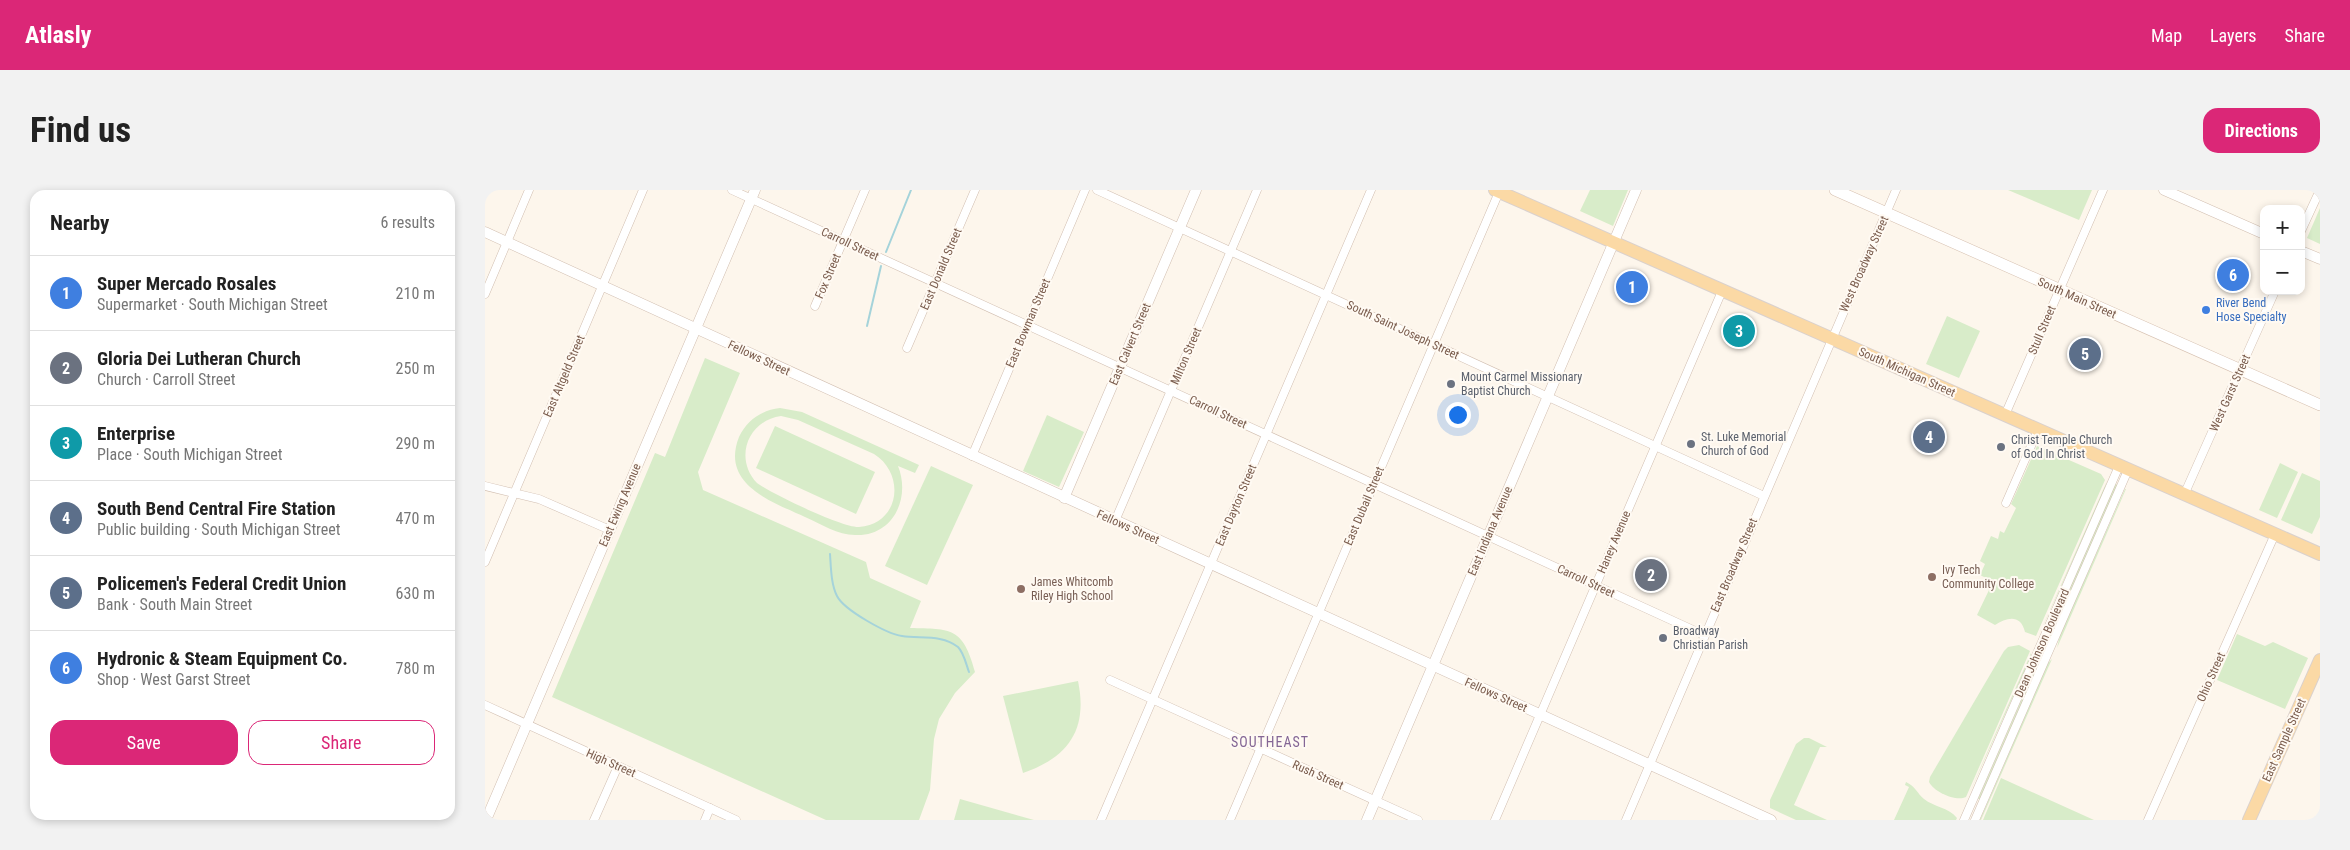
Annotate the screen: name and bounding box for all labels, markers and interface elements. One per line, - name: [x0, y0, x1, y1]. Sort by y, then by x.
- text: Atlasly: [25, 21, 91, 49]
- text: Map: [2151, 25, 2182, 46]
- text: Layers: [2210, 25, 2257, 46]
- text: Share: [2285, 25, 2325, 46]
- button: Directions: [2203, 108, 2320, 153]
- text: Find us: [30, 110, 131, 151]
- map controls: [2260, 205, 2305, 295]
- button: +: [2260, 205, 2305, 250]
- text: Nearby: [50, 211, 109, 235]
- text: 6 results: [380, 213, 435, 232]
- street label: West Broadway Street: [1837, 213, 1892, 314]
- street label: Carroll Street: [819, 225, 882, 264]
- street label: East Donald Street: [917, 226, 965, 312]
- button: −: [2260, 250, 2305, 295]
- street label: Fox Street: [812, 251, 844, 301]
- pin: 6: [2217, 256, 2249, 294]
- pin: 1: [1616, 268, 1648, 306]
- text: Super Mercado Rosales: [97, 272, 276, 295]
- street label: South Main Street: [2036, 274, 2119, 322]
- street label: East Bowman Street: [1003, 276, 1053, 370]
- text: 1: [62, 284, 70, 303]
- text: 210 m: [396, 284, 435, 303]
- text: Supermarket · South Michigan Street: [97, 295, 328, 314]
- place label: River Bend Hose Specialty: [2216, 296, 2286, 324]
- street label: South Saint Joseph Street: [1345, 298, 1462, 362]
- street label: East Calvert Street: [1106, 300, 1154, 387]
- street label: Stull Street: [2025, 303, 2059, 357]
- marker: River Bend Hose Specialty: [2200, 304, 2212, 316]
- pin: 3: [1723, 312, 1755, 350]
- street label: Milton Street: [1168, 325, 1204, 387]
- street label: East Altgeld Street: [540, 332, 588, 419]
- pin: 5: [2069, 335, 2101, 373]
- street label: Fellows Street: [726, 338, 793, 379]
- street label: South Michigan Street: [1856, 344, 1958, 400]
- text: Gloria Dei Lutheran Church: [97, 347, 301, 370]
- street label: West Garst Street: [2207, 352, 2253, 434]
- text: 2: [62, 359, 70, 378]
- text: 250 m: [396, 359, 435, 378]
- text: Church · Carroll Street: [97, 370, 235, 389]
- place label: Mount Carmel Missionary Baptist Church: [1461, 370, 1582, 398]
- marker: Mount Carmel Missionary Baptist Church: [1445, 378, 1457, 390]
- street label: Carroll Street: [1187, 393, 1250, 432]
- your location: [1445, 402, 1471, 428]
- pin: 4: [1913, 418, 1945, 456]
- text: Enterprise: [97, 422, 175, 445]
- place label: St. Luke Memorial Church of God: [1701, 430, 1786, 458]
- place label: Christ Temple Church of God In Christ: [2011, 433, 2112, 461]
- text: 3: [62, 434, 70, 453]
- text: 290 m: [396, 434, 435, 453]
- marker: St. Luke Memorial Church of God: [1685, 438, 1697, 450]
- marker: Christ Temple Church of God In Christ: [1995, 441, 2007, 453]
- text: Place · South Michigan Street: [97, 445, 283, 464]
- street label: East Ewing Avenue: [596, 461, 644, 549]
- street label: East Dayton Street: [1213, 462, 1260, 548]
- street label: East Dubail Street: [1341, 464, 1387, 547]
- street label: East Indiana Avenue: [1465, 484, 1515, 578]
- text: South Bend Central Fire Station: [97, 497, 336, 520]
- street label: Fellows Street: [1095, 507, 1162, 547]
- street label: Haney Avenue: [1594, 508, 1634, 576]
- text: 4: [62, 509, 70, 528]
- text: 470 m: [396, 509, 435, 528]
- street label: East Broadway Street: [1708, 516, 1760, 614]
- text: Public building · South Michigan Street: [97, 520, 341, 539]
- pin: 2: [1635, 556, 1667, 594]
- street label: Carroll Street: [1555, 562, 1618, 601]
- place label: Ivy Tech Community College: [1942, 563, 2034, 591]
- marker: Ivy Tech Community College: [1926, 571, 1938, 583]
- text: Policemen's Federal Credit Union: [97, 572, 346, 595]
- place label: James Whitcomb Riley High School: [1031, 575, 1113, 603]
- marker: James Whitcomb Riley High School: [1015, 583, 1027, 595]
- text: 5: [62, 584, 70, 603]
- text: 630 m: [396, 584, 435, 603]
- street label: Dean Johnson Boulevard: [2012, 587, 2072, 699]
- text: Bank · South Main Street: [97, 595, 252, 614]
- place label: Broadway Christian Parish: [1673, 624, 1748, 652]
- marker: Broadway Christian Parish: [1657, 632, 1669, 644]
- text: Hydronic & Steam Equipment Co.: [97, 647, 348, 670]
- street label: Ohio Street: [2194, 650, 2228, 704]
- text: 6: [62, 659, 70, 678]
- text: 780 m: [396, 659, 435, 678]
- text: Shop · West Garst Street: [97, 670, 251, 689]
- street label: Fellows Street: [1463, 675, 1530, 715]
- street label: East Sample Street: [2259, 696, 2309, 784]
- button: Save: [50, 720, 238, 765]
- button: Share: [248, 720, 435, 765]
- district label: SOUTHEAST: [1231, 734, 1309, 750]
- street label: High Street: [584, 746, 638, 780]
- street label: Rush Street: [1290, 758, 1346, 793]

